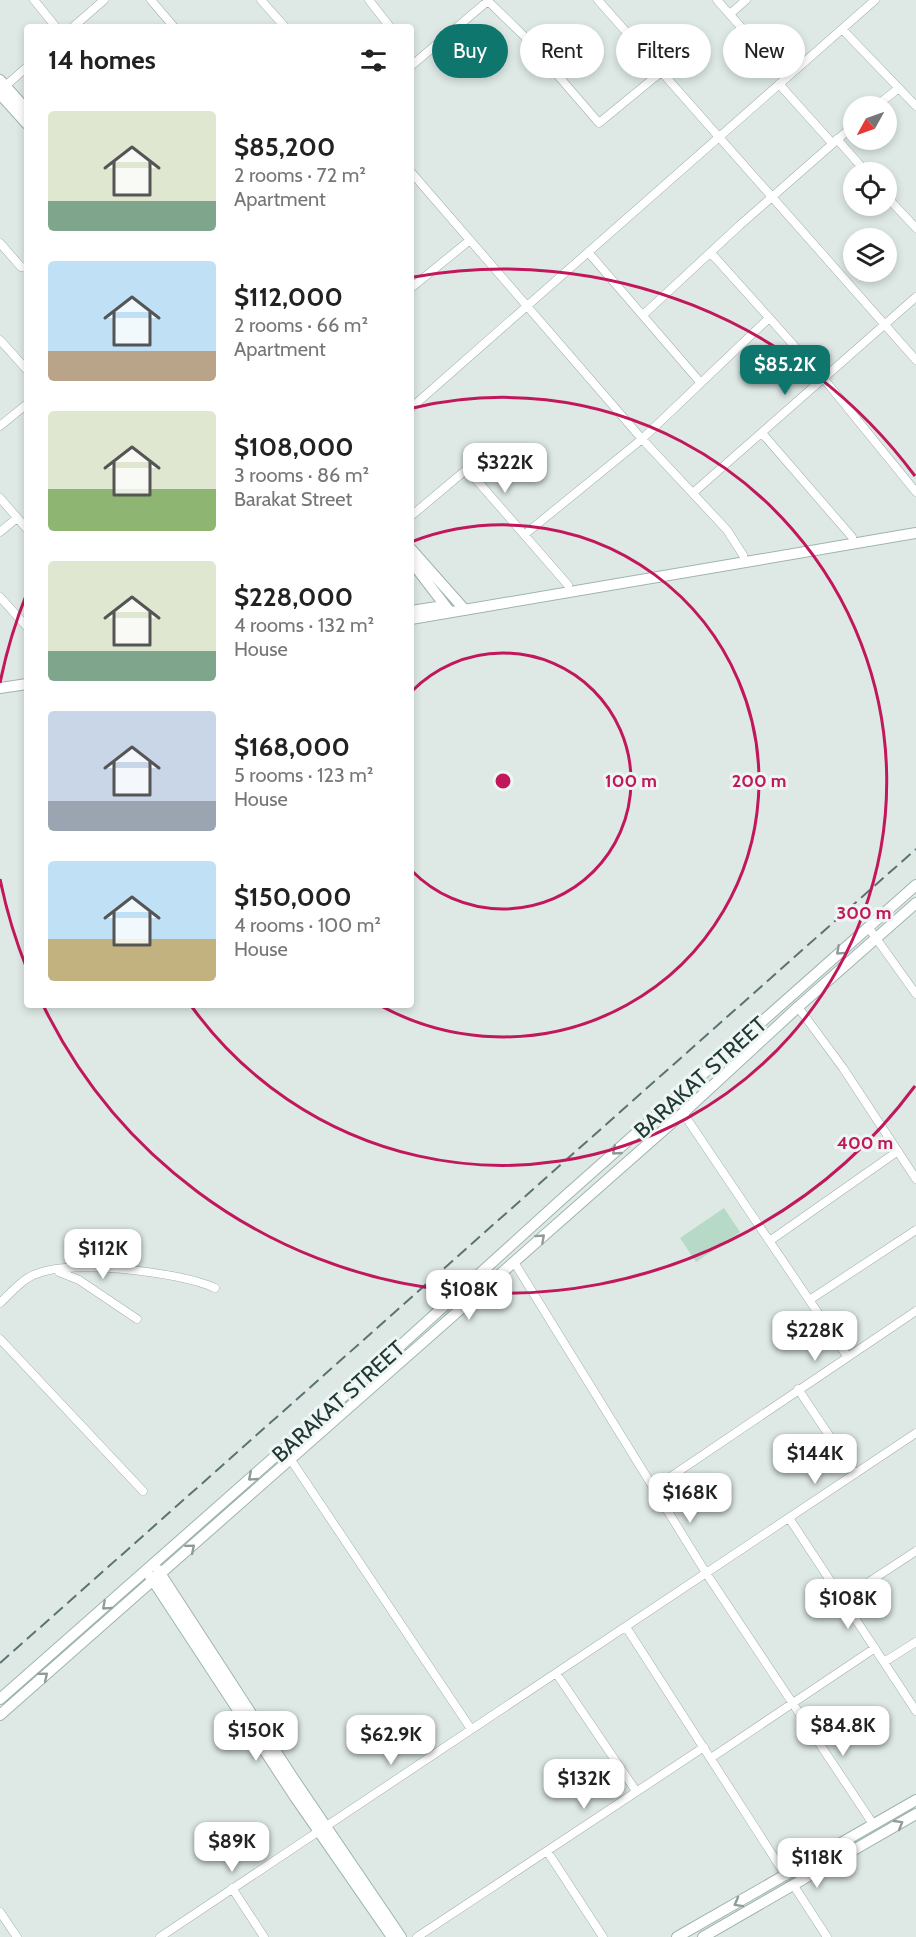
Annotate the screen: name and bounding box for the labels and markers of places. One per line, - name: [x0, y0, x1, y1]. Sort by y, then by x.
- pin: $85.2K: [736, 345, 834, 396]
- pin: $322K: [463, 443, 547, 494]
- centre of rings: [493, 771, 513, 791]
- pin: $112K: [61, 1229, 145, 1280]
- pin: $108K: [427, 1270, 511, 1321]
- pin: $228K: [773, 1311, 857, 1362]
- pin: $144K: [773, 1434, 857, 1485]
- pin: $168K: [648, 1473, 732, 1524]
- pin: $108K: [806, 1579, 890, 1630]
- pin: $84.8K: [794, 1706, 892, 1757]
- pin: $150K: [214, 1711, 298, 1762]
- pin: $62.9K: [342, 1715, 440, 1766]
- pin: $132K: [542, 1759, 626, 1810]
- pin: $89K: [196, 1822, 268, 1873]
- pin: $118K: [775, 1838, 859, 1889]

